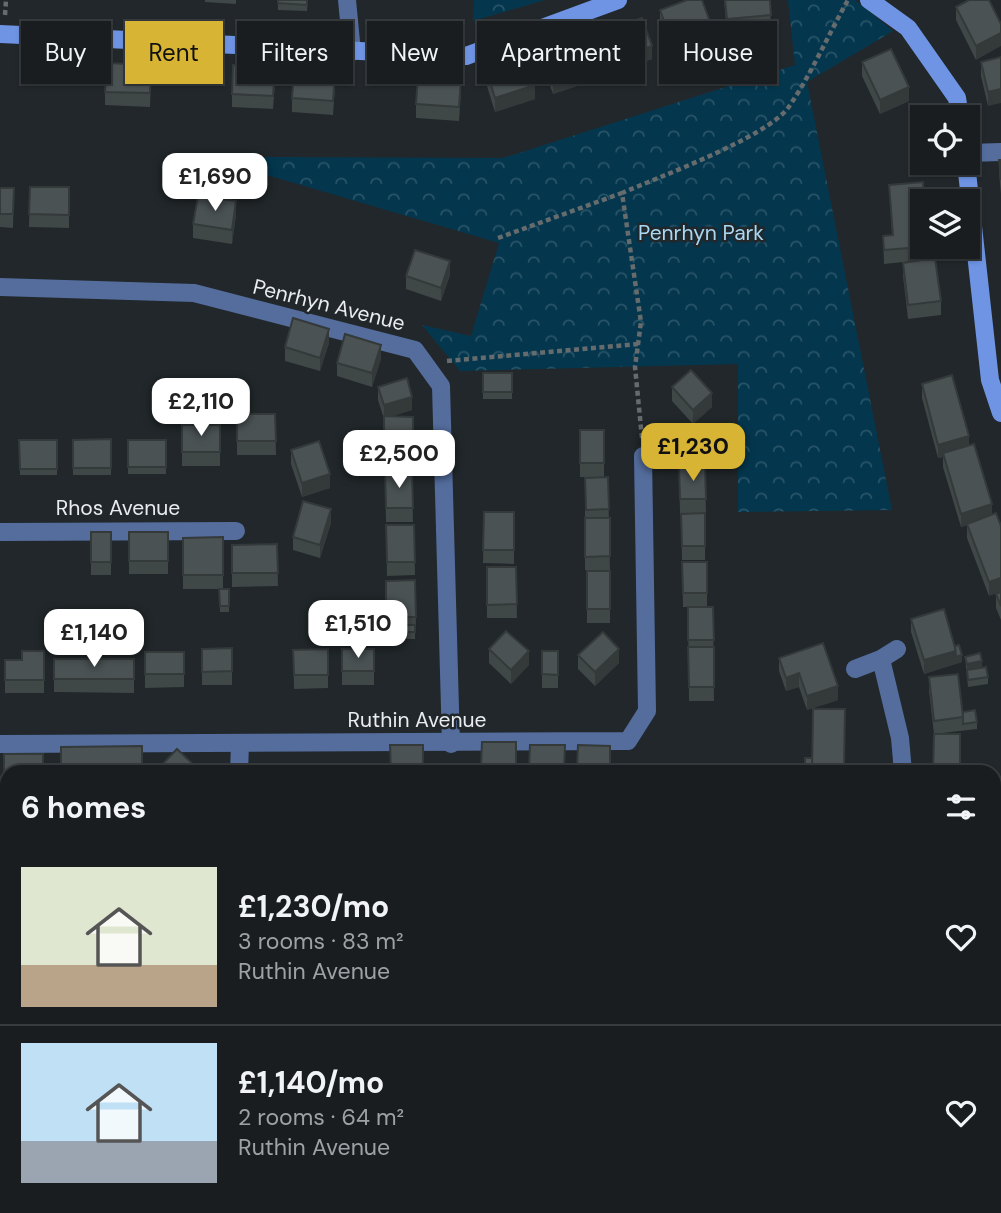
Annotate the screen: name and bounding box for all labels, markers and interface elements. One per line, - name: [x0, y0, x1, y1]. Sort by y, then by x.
- chip: Buy: [21, 21, 111, 84]
- chip: Rent: [125, 21, 223, 84]
- chip: Filters: [237, 21, 353, 84]
- chip: New: [367, 21, 463, 84]
- chip: Apartment: [477, 21, 645, 84]
- chip: House: [659, 21, 777, 84]
- map controls: [910, 105, 980, 259]
- button: locate: [910, 105, 980, 175]
- pin: £1,690: [158, 154, 272, 213]
- text: £1,690: [178, 161, 252, 191]
- button: layers: [910, 189, 980, 259]
- park label: Penrhyn Park: [638, 219, 764, 247]
- street label: Penrhyn Avenue: [250, 273, 408, 337]
- pin: £2,110: [144, 378, 258, 438]
- text: £2,110: [168, 386, 234, 416]
- pin: £1,230: [636, 424, 750, 483]
- pin: £2,500: [342, 430, 456, 490]
- text: £1,230: [657, 431, 729, 461]
- text: £2,500: [359, 438, 439, 468]
- street label: Rhos Avenue: [56, 494, 180, 522]
- pin: £1,510: [301, 600, 415, 660]
- text: £1,510: [324, 608, 392, 638]
- pin: £1,140: [37, 610, 151, 669]
- text: £1,140: [60, 617, 128, 647]
- street label: Ruthin Avenue: [348, 706, 486, 734]
- text: 6 homes: [21, 788, 146, 827]
- icon: filters: [942, 788, 980, 826]
- text: £1,230/mo: [238, 887, 389, 926]
- icon: home: [77, 895, 161, 979]
- icon: heart: [942, 918, 980, 956]
- text: 3 rooms · 83 m²: [238, 926, 404, 956]
- text: Ruthin Avenue: [238, 956, 390, 986]
- text: £1,140/mo: [238, 1063, 384, 1102]
- icon: home: [77, 1071, 161, 1155]
- icon: heart: [942, 1094, 980, 1132]
- text: 2 rooms · 64 m²: [238, 1102, 404, 1132]
- text: Ruthin Avenue: [238, 1132, 390, 1162]

